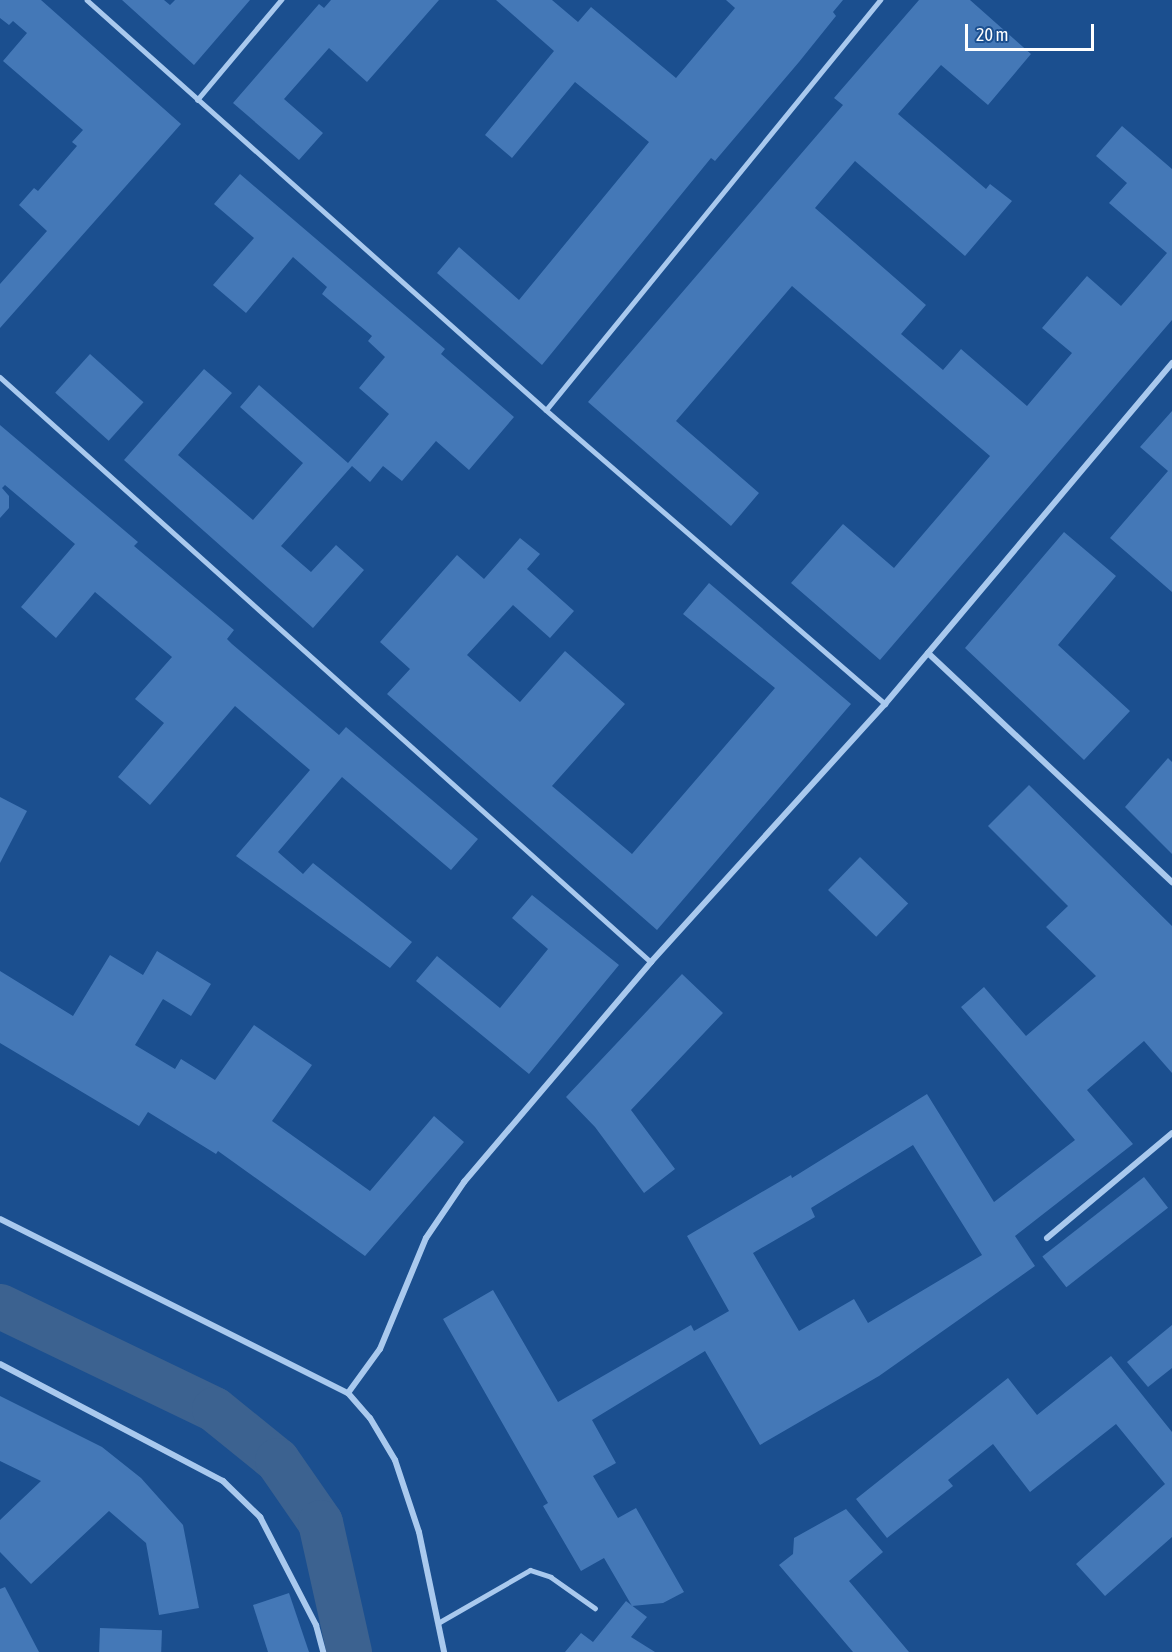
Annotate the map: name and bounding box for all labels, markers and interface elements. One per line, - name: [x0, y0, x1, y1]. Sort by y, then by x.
- scale bar: [968, 12, 1097, 50]
- text: 20 m: [976, 24, 1008, 45]

